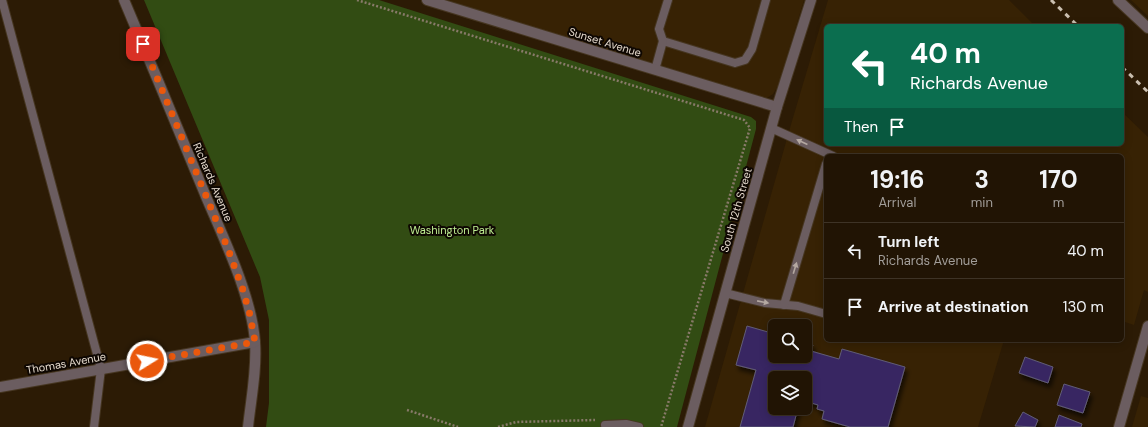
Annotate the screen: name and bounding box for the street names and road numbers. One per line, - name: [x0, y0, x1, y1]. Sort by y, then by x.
- street label: Sunset Avenue: [567, 24, 643, 60]
- street label: Richards Avenue: [190, 140, 236, 224]
- street label: South 12th Street: [717, 166, 755, 254]
- street label: Thomas Avenue: [25, 349, 107, 377]

